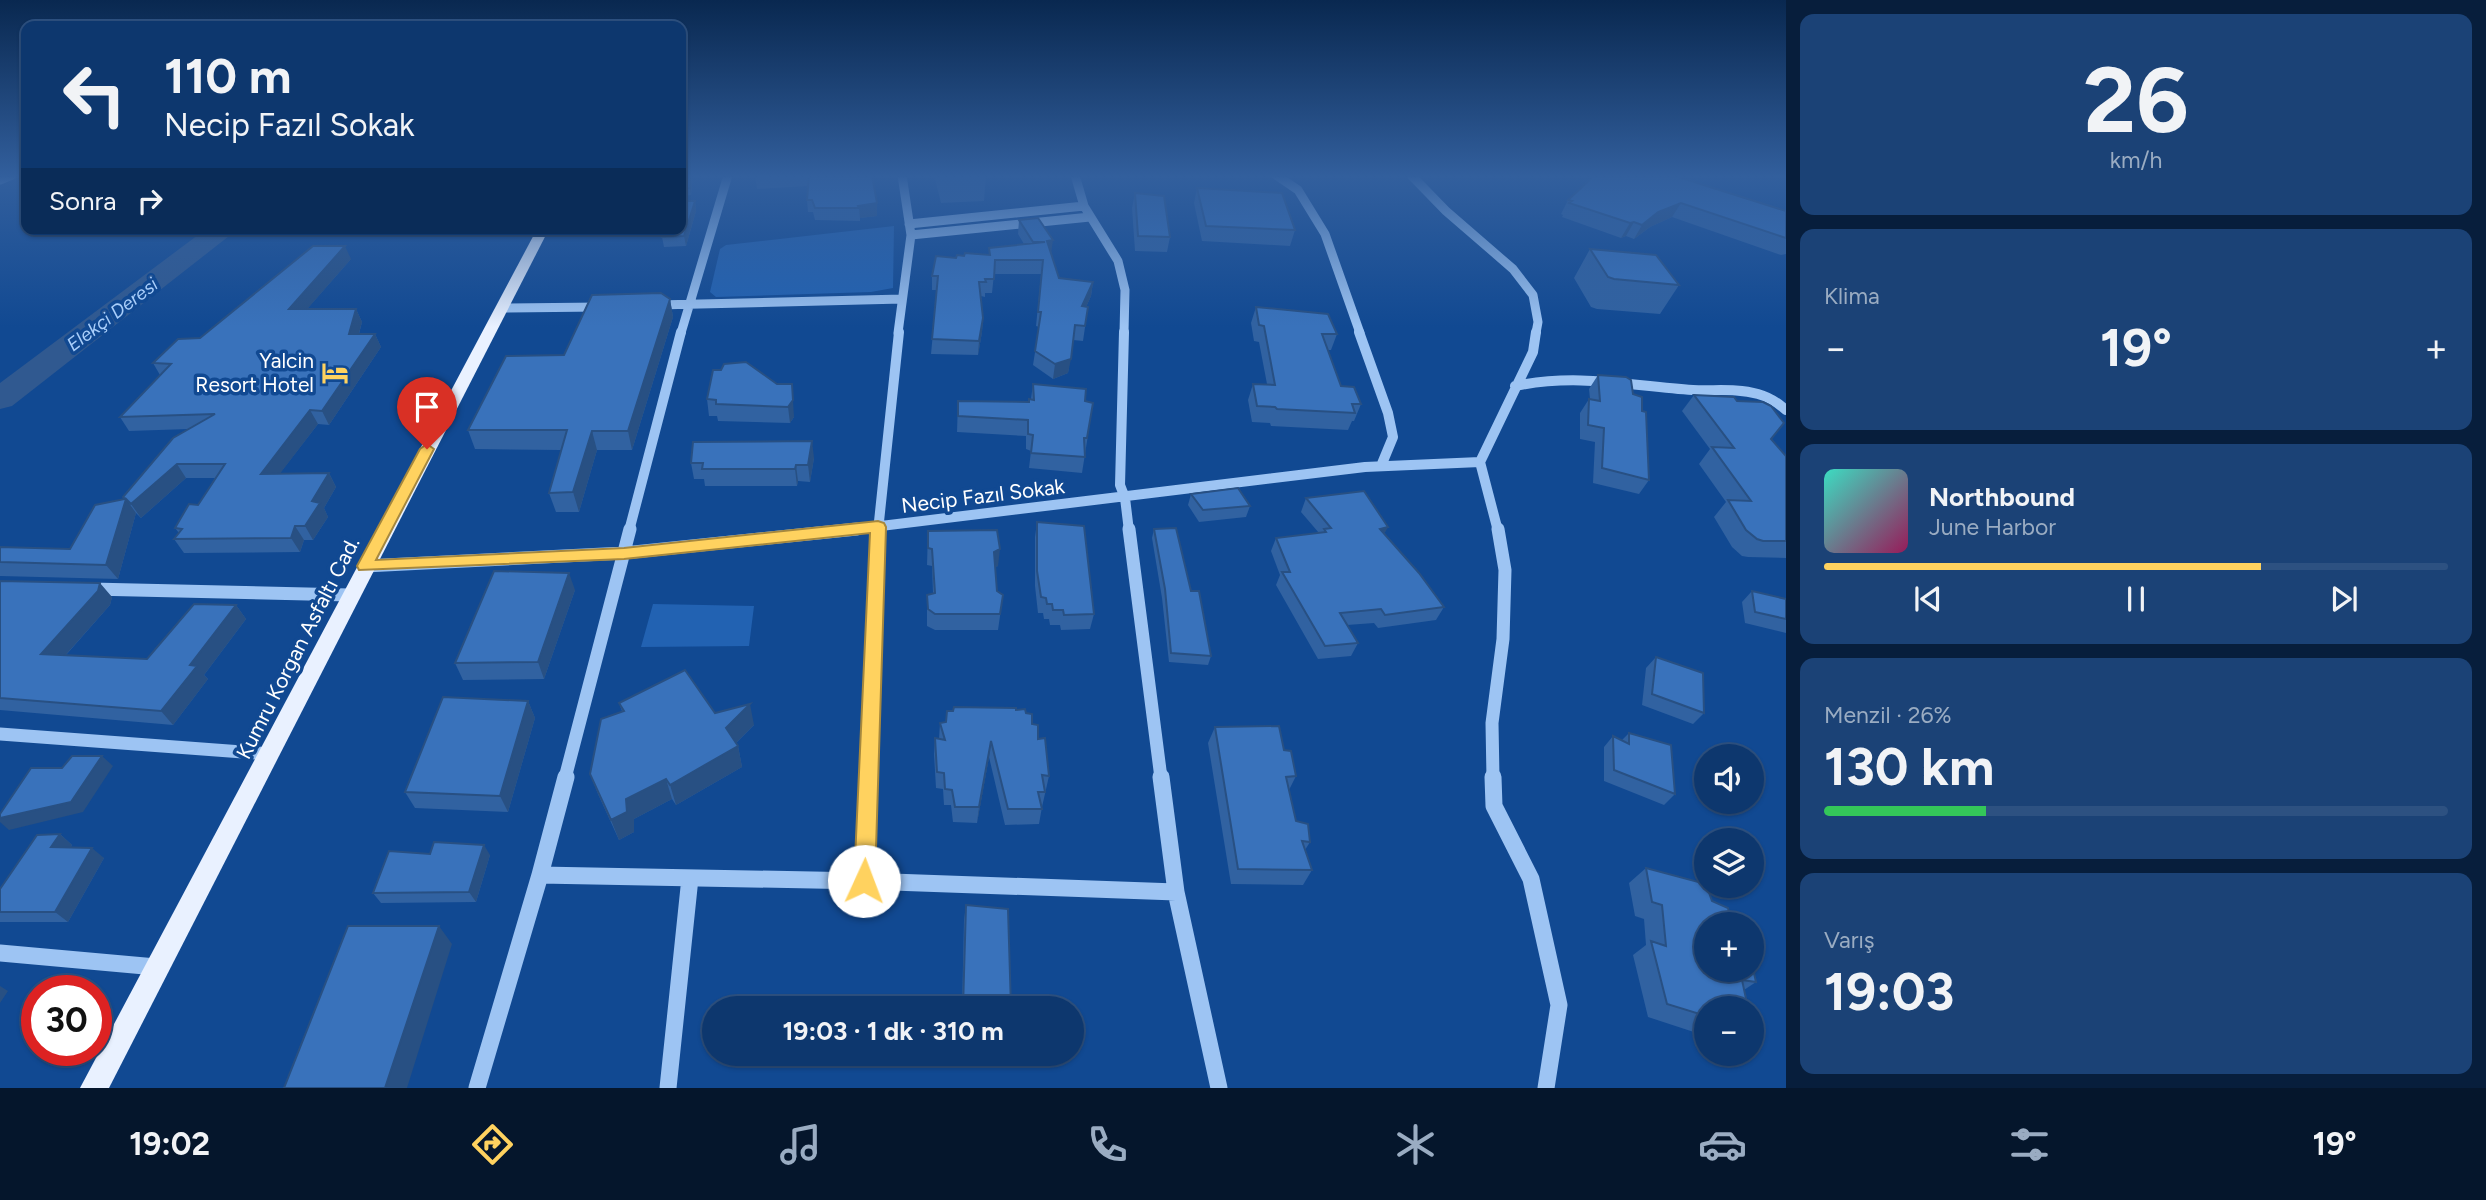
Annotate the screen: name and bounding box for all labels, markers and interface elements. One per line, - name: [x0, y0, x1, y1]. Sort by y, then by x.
- text: 110 m: [164, 46, 292, 105]
- text: 26: [2083, 46, 2189, 155]
- icon: left: [49, 49, 140, 140]
- text: Necip Fazıl Sokak: [164, 106, 415, 144]
- text: km/h: [2110, 146, 2162, 174]
- icon: right: [131, 182, 169, 220]
- text: Sonra: [49, 185, 117, 217]
- water label: Elekçi Deresi: [62, 272, 163, 356]
- text: Klima: [1824, 282, 1880, 310]
- text: 19°: [2100, 317, 2172, 379]
- text: −: [1824, 325, 1848, 371]
- text: +: [2424, 325, 2448, 371]
- place label: Yalcin Resort Hotel: [195, 348, 314, 397]
- hotel icon: Yalcin Resort Hotel: [320, 358, 350, 388]
- pin: [397, 377, 457, 449]
- icon: arrive: [408, 388, 446, 426]
- street label: Necip Fazıl Sokak: [900, 473, 1067, 518]
- text: Northbound: [1929, 481, 2075, 513]
- text: June Harbor: [1929, 513, 2056, 541]
- street label: Kumru Korgan Asfaltı Cad.: [231, 533, 364, 763]
- icon: previous: [1909, 580, 1947, 618]
- icon: pause: [2117, 580, 2155, 618]
- icon: next: [2325, 580, 2363, 618]
- text: Menzil · 26%: [1824, 701, 1952, 729]
- text: 130 km: [1824, 736, 1994, 798]
- map controls: [1694, 744, 1764, 1066]
- button: sound: [1694, 744, 1764, 814]
- button: layers: [1694, 828, 1764, 898]
- position arrow: [827, 844, 901, 918]
- button: +: [1694, 912, 1764, 982]
- text: Varış: [1824, 926, 1875, 954]
- text: 19:03: [1824, 961, 1954, 1023]
- speed limit sign: 30: [21, 975, 112, 1066]
- button: −: [1694, 996, 1764, 1066]
- text: 19:03 · 1 dk · 310 m: [782, 1015, 1004, 1047]
- icon: directions: [468, 1120, 517, 1169]
- icon: music: [776, 1120, 825, 1169]
- icon: phone: [1083, 1120, 1132, 1169]
- icon: climate: [1391, 1120, 1440, 1169]
- icon: car: [1698, 1120, 1747, 1169]
- icon: filters: [2005, 1120, 2054, 1169]
- text: 19:02: [129, 1125, 210, 1163]
- text: 19°: [2313, 1125, 2357, 1163]

